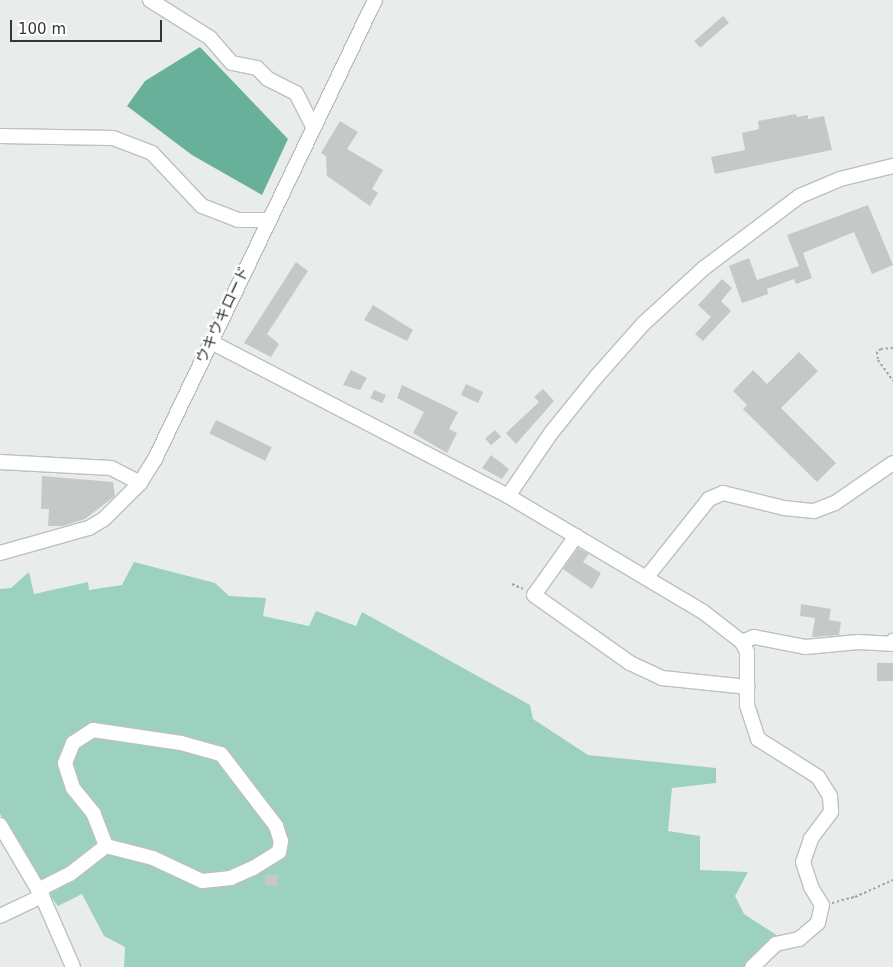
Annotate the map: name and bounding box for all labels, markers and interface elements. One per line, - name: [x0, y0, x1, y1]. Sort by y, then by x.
- scale bar: [12, 10, 165, 42]
- text: 100 m: [18, 20, 66, 38]
- street label: ウキウキロード: [193, 264, 253, 366]

